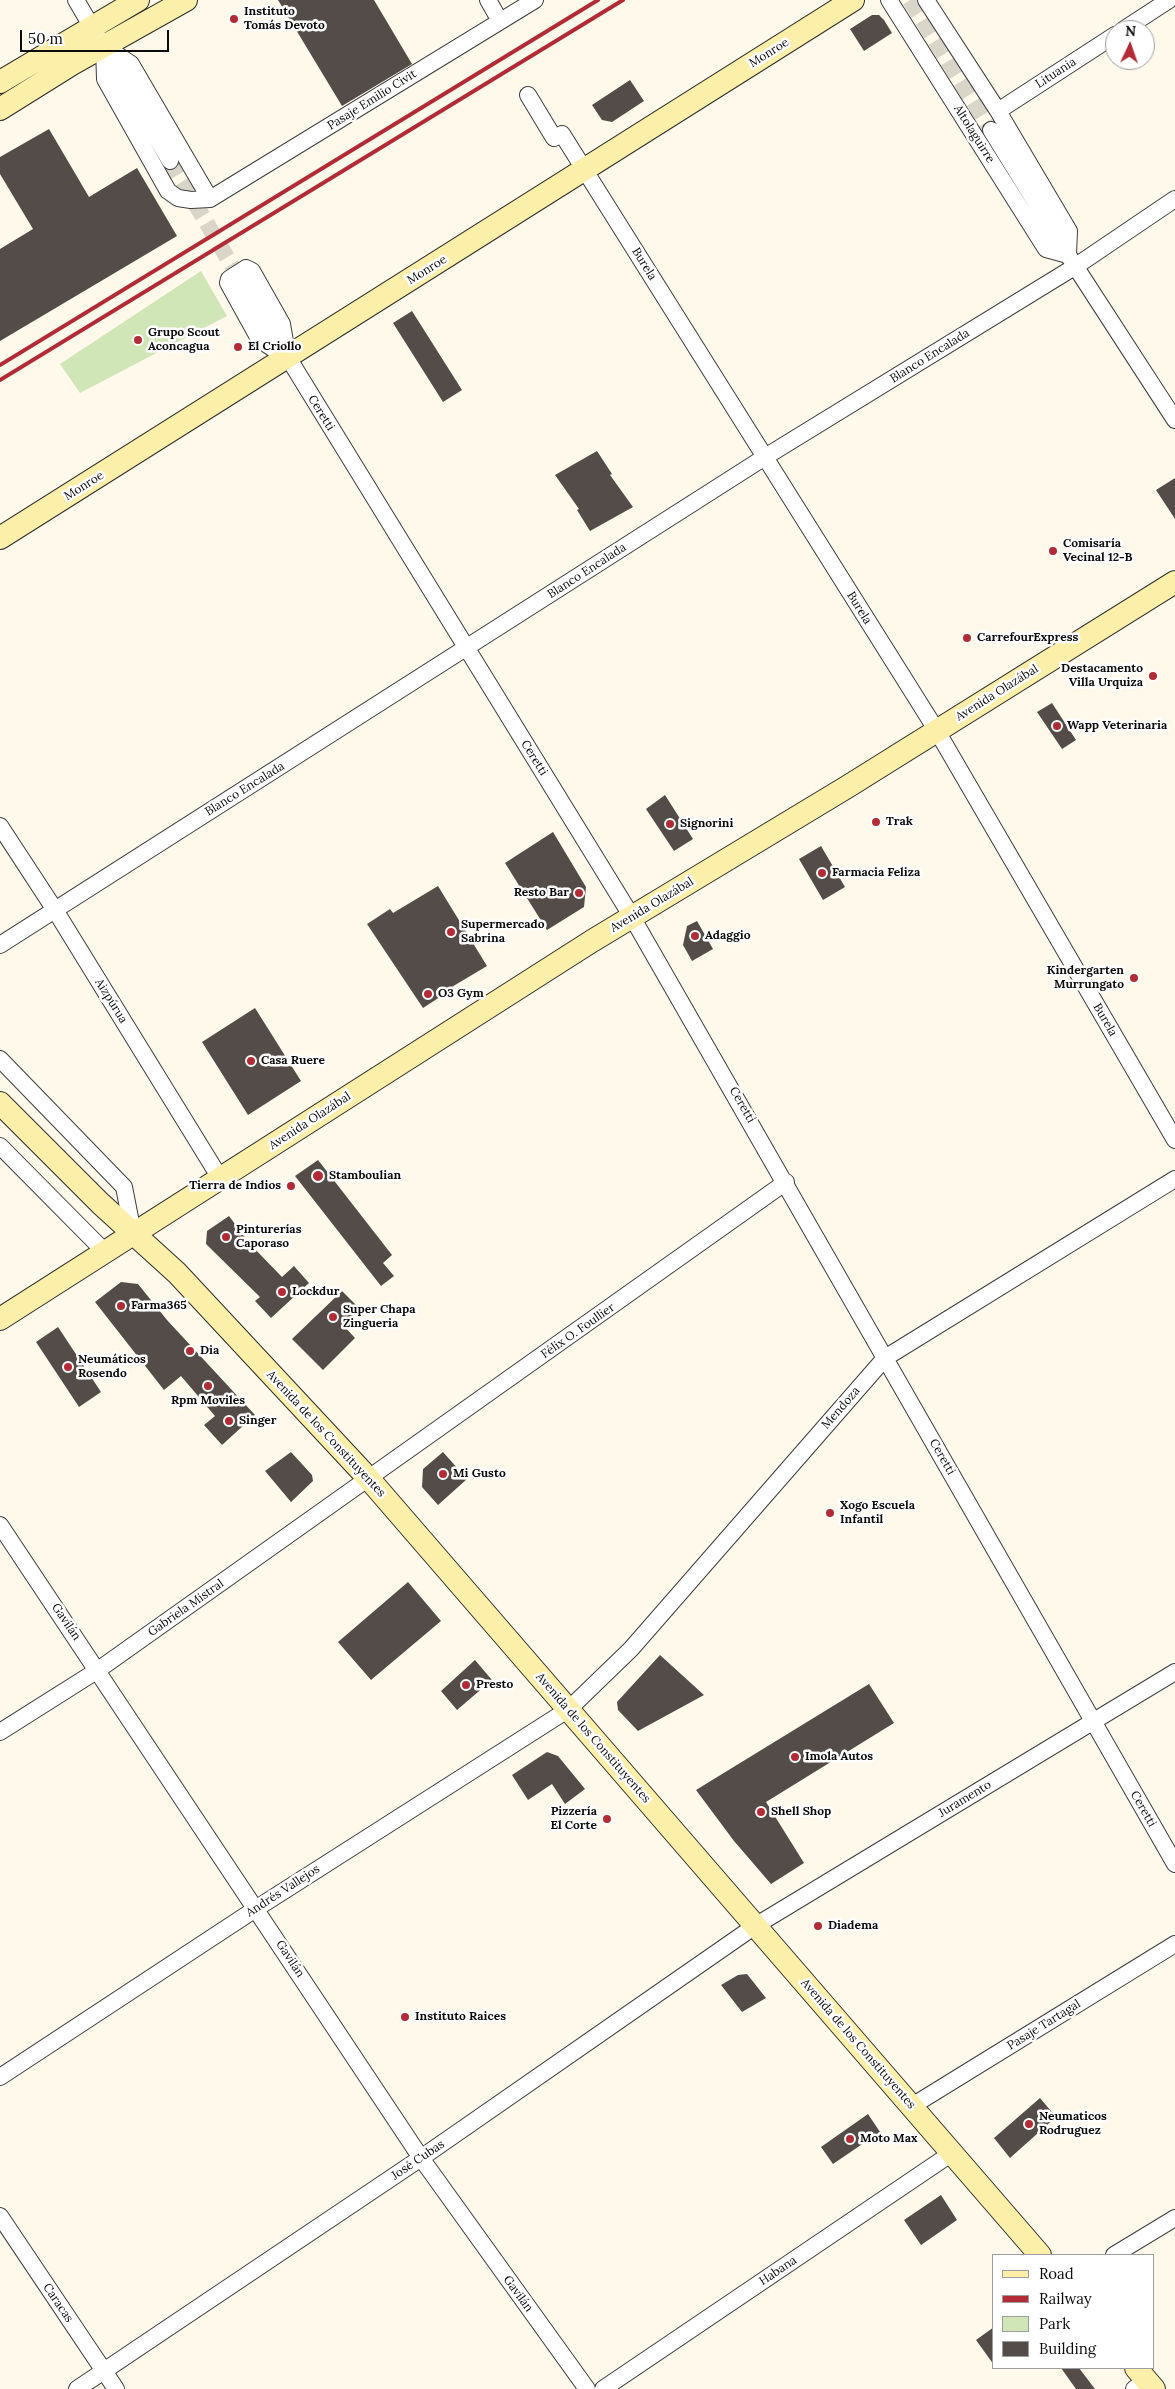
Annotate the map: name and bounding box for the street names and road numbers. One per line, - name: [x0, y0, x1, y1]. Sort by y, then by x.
- street label: Monroe: [747, 35, 791, 71]
- street label: Lituania: [1033, 55, 1079, 91]
- street label: Pasaje Emilio Civit: [325, 67, 419, 133]
- street label: Altolaguirre: [950, 102, 998, 166]
- street label: Burela: [628, 245, 660, 283]
- street label: Monroe: [405, 252, 449, 288]
- street label: Blanco Encalada: [888, 326, 972, 386]
- street label: Ceretti: [305, 393, 337, 433]
- street label: Monroe: [62, 468, 106, 504]
- street label: Blanco Encalada: [545, 540, 629, 602]
- street label: Burela: [843, 589, 875, 627]
- street label: Avenida Olazábal: [953, 662, 1041, 724]
- street label: Ceretti: [518, 738, 550, 778]
- street label: Blanco Encalada: [203, 759, 287, 819]
- street label: Avenida Olazábal: [608, 874, 696, 936]
- street label: Aizpúrua: [92, 976, 130, 1026]
- street label: Burela: [1090, 1001, 1120, 1039]
- street label: Ceretti: [726, 1084, 758, 1126]
- street label: Avenida Olazábal: [266, 1089, 354, 1153]
- street label: Félix O. Foullier: [538, 1300, 618, 1362]
- street label: Avenida de los Constituyentes: [264, 1368, 388, 1500]
- street label: Mendoza: [819, 1384, 863, 1432]
- street label: Ceretti: [926, 1436, 958, 1478]
- street label: Gabriela Mistral: [145, 1577, 227, 1639]
- street label: Gavilán: [48, 1601, 84, 1643]
- street label: Avenida de los Constituyentes: [533, 1670, 653, 1806]
- street label: Juramento: [936, 1778, 994, 1820]
- street label: Ceretti: [1127, 1788, 1159, 1830]
- street label: Andrés Vallejos: [244, 1862, 322, 1920]
- street label: Gavilán: [273, 1938, 307, 1980]
- street label: Avenida de los Constituyentes: [798, 1976, 918, 2112]
- street label: Pasaje Tartagal: [1005, 1997, 1083, 2053]
- street label: José Cubas: [389, 2137, 447, 2183]
- street label: Habana: [757, 2253, 799, 2289]
- street label: Gavilán: [500, 2273, 536, 2315]
- street label: Caracas: [40, 2281, 76, 2325]

